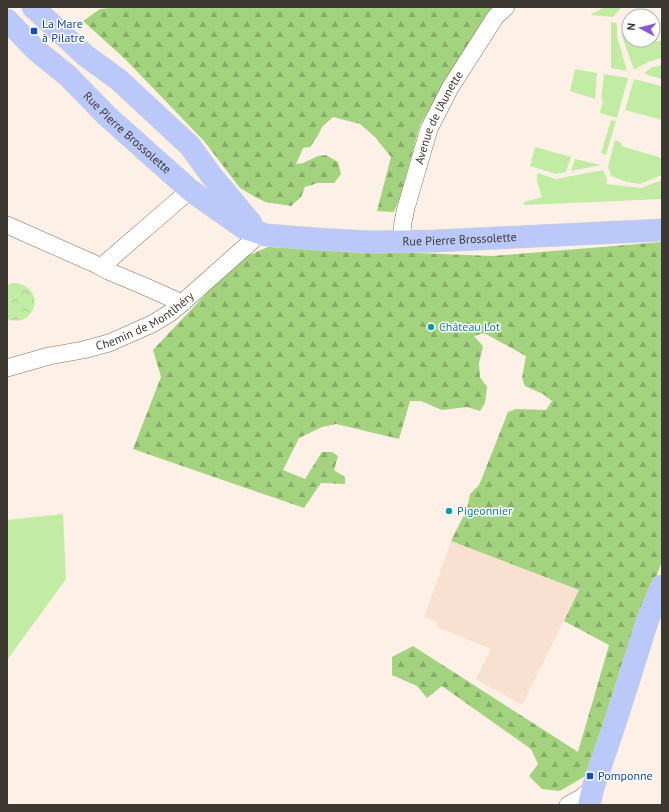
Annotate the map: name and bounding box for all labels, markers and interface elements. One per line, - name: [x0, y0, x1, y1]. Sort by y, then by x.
- north arrow: [621, 8, 661, 48]
- place label: La Mare à Pilatre: [42, 16, 85, 45]
- text: N: [624, 22, 638, 31]
- marker: La Mare à Pilatre: [29, 26, 39, 36]
- street label: Avenue de l’Aunette: [411, 68, 466, 166]
- street label: Rue Pierre Brossolette: [80, 88, 175, 177]
- street label: Rue Pierre Brossolette: [402, 229, 517, 248]
- street label: Chemin de Montlhéry: [94, 288, 197, 353]
- place label: Château Lot: [439, 319, 500, 334]
- marker: Château Lot: [426, 322, 436, 332]
- place label: Pigeonnier: [457, 503, 512, 518]
- marker: Pigeonnier: [444, 506, 454, 516]
- place label: Pomponne: [598, 768, 653, 783]
- marker: Pomponne: [585, 771, 595, 781]

